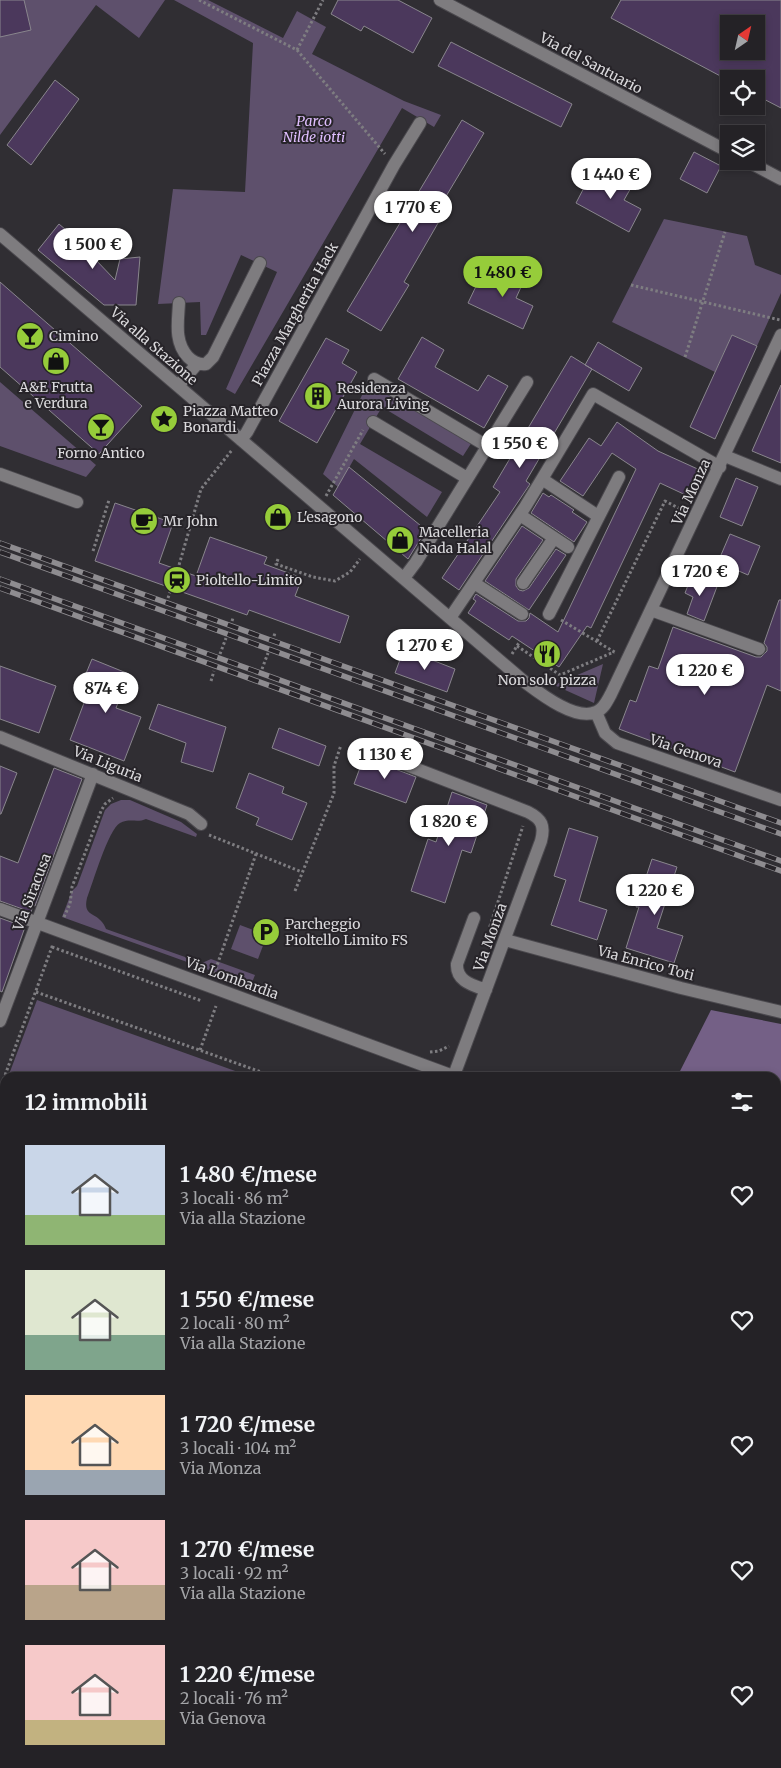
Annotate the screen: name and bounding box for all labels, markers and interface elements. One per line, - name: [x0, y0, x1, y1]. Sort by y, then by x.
- north arrow: [720, 15, 765, 60]
- map controls: [720, 15, 765, 170]
- street label: Via del Santuario: [536, 28, 646, 98]
- button: locate: [720, 70, 765, 115]
- park label: Parco Nilde iotti: [283, 112, 345, 146]
- button: layers: [720, 125, 765, 170]
- pin: 1 440 €: [565, 158, 657, 200]
- text: 1 440 €: [582, 164, 640, 184]
- pin: 1 770 €: [367, 190, 459, 233]
- text: 1 770 €: [385, 197, 441, 217]
- pin: 1 500 €: [47, 228, 139, 270]
- text: 1 500 €: [64, 234, 122, 254]
- street label: Piazza Margherita Hack: [248, 239, 342, 389]
- pin: 1 480 €: [457, 256, 549, 298]
- text: 1 480 €: [474, 262, 532, 282]
- street label: Via alla Stazione: [106, 303, 201, 389]
- bar icon: Cimino: [15, 321, 45, 351]
- place label: Cimino: [49, 327, 98, 345]
- shop icon: A&E Frutta e Verdura: [41, 346, 71, 376]
- place label: A&E Frutta e Verdura: [18, 378, 93, 412]
- place label: Residenza Aurora Living: [336, 379, 430, 413]
- building icon: Residenza Aurora Living: [303, 381, 333, 411]
- place label: Piazza Matteo Bonardi: [183, 402, 278, 436]
- place icon: Piazza Matteo Bonardi: [149, 404, 179, 434]
- bar icon: Forno Antico: [86, 412, 116, 442]
- pin: 1 550 €: [474, 426, 566, 469]
- text: 1 550 €: [492, 433, 548, 453]
- place label: Forno Antico: [57, 444, 145, 462]
- street label: Via Monza: [667, 455, 714, 529]
- shop icon: L'esagono: [263, 502, 293, 532]
- cafe icon: Mr John: [129, 506, 159, 536]
- place label: L'esagono: [297, 508, 363, 526]
- place label: Mr John: [163, 512, 218, 530]
- place label: Macelleria Nada Halal: [419, 523, 492, 557]
- shop icon: Macelleria Nada Halal: [385, 525, 415, 555]
- pin: 1 720 €: [654, 554, 746, 597]
- text: 1 720 €: [672, 561, 728, 581]
- station icon: Pioltello-Limito: [162, 565, 192, 595]
- place label: Pioltello-Limito: [196, 571, 302, 589]
- pin: 1 270 €: [379, 628, 471, 671]
- text: 1 270 €: [397, 635, 453, 655]
- restaurant icon: Non solo pizza: [532, 639, 562, 669]
- pin: 1 220 €: [659, 654, 751, 696]
- text: 1 220 €: [677, 660, 733, 680]
- place label: Non solo pizza: [498, 671, 597, 689]
- pin: 874 €: [71, 672, 141, 714]
- text: 874 €: [84, 678, 128, 698]
- street label: Via Genova: [647, 730, 725, 772]
- pin: 1 130 €: [339, 738, 431, 780]
- street label: Via Liguria: [70, 742, 146, 786]
- text: 1 130 €: [358, 744, 412, 764]
- pin: 1 820 €: [403, 804, 495, 847]
- text: 1 820 €: [421, 811, 477, 831]
- street label: Via Siracusa: [9, 850, 55, 934]
- pin: 1 220 €: [609, 874, 701, 916]
- text: 1 220 €: [627, 880, 683, 900]
- street label: Via Monza: [469, 900, 511, 974]
- place label: Parcheggio Pioltello Limito FS: [285, 915, 408, 949]
- parking icon: Parcheggio Pioltello Limito FS: [251, 917, 281, 947]
- street label: Via Enrico Toti: [595, 941, 697, 985]
- street label: Via Lombardia: [182, 952, 281, 1003]
- icon: filters: [728, 1088, 756, 1116]
- text: 12 immobili: [25, 1089, 148, 1116]
- text: 1 480 €/mese: [180, 1161, 317, 1188]
- icon: home: [65, 1165, 125, 1225]
- icon: heart: [728, 1181, 756, 1209]
- text: 3 locali · 86 m²: [180, 1188, 289, 1208]
- text: Via alla Stazione: [180, 1208, 305, 1228]
- text: 1 550 €/mese: [180, 1286, 314, 1313]
- icon: home: [65, 1290, 125, 1350]
- icon: heart: [728, 1306, 756, 1334]
- text: 2 locali · 80 m²: [180, 1313, 290, 1333]
- text: Via alla Stazione: [180, 1333, 305, 1353]
- text: 1 720 €/mese: [180, 1411, 315, 1438]
- icon: home: [65, 1415, 125, 1475]
- icon: heart: [728, 1431, 756, 1459]
- text: 3 locali · 104 m²: [180, 1438, 296, 1458]
- text: Via Monza: [180, 1458, 261, 1478]
- text: 1 270 €/mese: [180, 1536, 314, 1563]
- icon: home: [65, 1540, 125, 1600]
- icon: heart: [728, 1556, 756, 1584]
- text: 3 locali · 92 m²: [180, 1563, 288, 1583]
- text: Via alla Stazione: [180, 1583, 305, 1603]
- text: 1 220 €/mese: [180, 1661, 315, 1688]
- icon: home: [65, 1665, 125, 1725]
- icon: heart: [728, 1681, 756, 1709]
- text: 2 locali · 76 m²: [180, 1688, 288, 1708]
- text: Via Genova: [180, 1708, 266, 1728]

